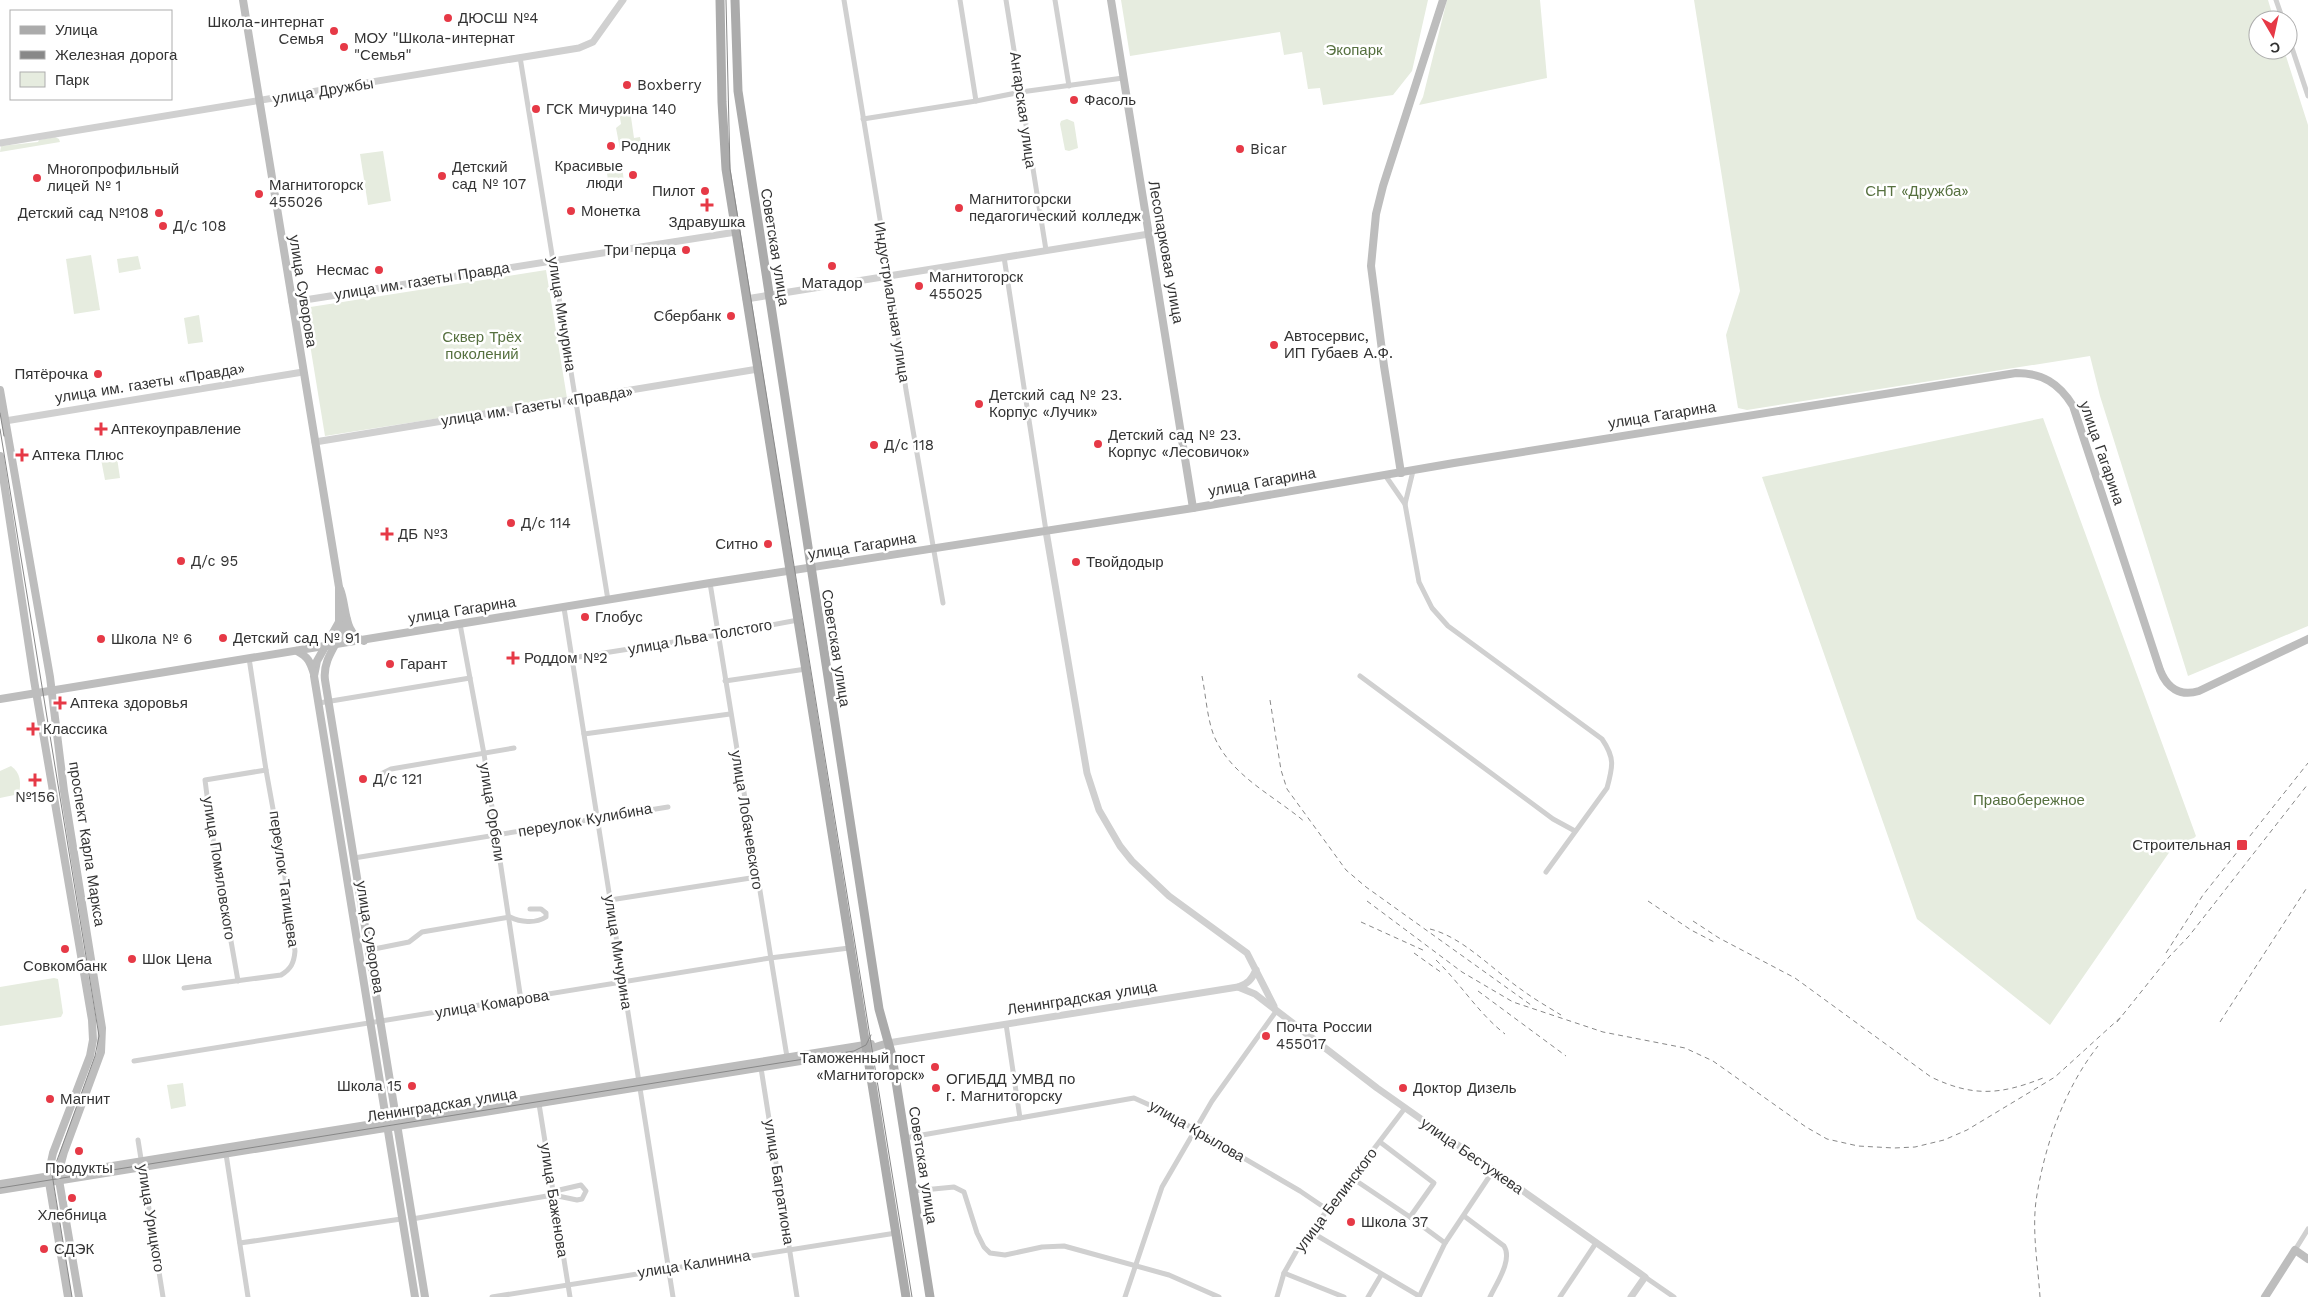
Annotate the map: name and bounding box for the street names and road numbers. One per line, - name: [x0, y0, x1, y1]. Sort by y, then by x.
- street label: Ангарская улица: [1006, 51, 1040, 170]
- street label: улица Дружбы: [271, 74, 375, 108]
- street label: Лесопарковая улица: [1145, 179, 1188, 325]
- street label: Советская улица: [757, 187, 793, 308]
- street label: Индустриальная улица: [870, 220, 914, 384]
- street label: улица Суворова: [285, 233, 321, 349]
- street label: улица Мичурина: [544, 255, 580, 373]
- street label: улица им. газеты Правда: [333, 258, 512, 304]
- street label: улица им. газеты «Правда»: [54, 359, 246, 407]
- street label: улица им. Газеты «Правда»: [440, 382, 634, 430]
- street label: улица Гагарина: [1607, 397, 1718, 432]
- street label: улица Гагарина: [2076, 399, 2128, 508]
- street label: улица Гагарина: [1207, 464, 1318, 500]
- street label: улица Гагарина: [807, 528, 918, 563]
- street label: Советская улица: [818, 588, 854, 709]
- street label: улица Гагарина: [407, 592, 518, 627]
- street label: улица Льва Толстого: [627, 615, 773, 659]
- street label: улица Лобачевского: [727, 749, 767, 891]
- street label: проспект Карла Маркса: [65, 760, 109, 928]
- street label: улица Орбели: [475, 761, 509, 863]
- street label: улица Помяловского: [199, 795, 239, 941]
- street label: переулок Кулибина: [517, 799, 654, 841]
- street label: переулок Татищева: [266, 810, 303, 949]
- street label: улица Суворова: [352, 879, 388, 995]
- street label: улица Мичурина: [600, 893, 636, 1011]
- street label: Ленинградская улица: [1006, 977, 1159, 1019]
- street label: улица Комарова: [434, 986, 551, 1022]
- street label: Ленинградская улица: [366, 1084, 519, 1126]
- street label: улица Крылова: [1146, 1096, 1249, 1166]
- street label: Советская улица: [905, 1105, 941, 1226]
- street label: улица Бестужева: [1417, 1114, 1527, 1199]
- street label: улица Багратиона: [760, 1118, 798, 1247]
- street label: улица Баженова: [536, 1141, 572, 1259]
- street label: улица Белинского: [1291, 1144, 1381, 1256]
- street label: улица Урицкого: [134, 1163, 168, 1273]
- street label: улица Калинина: [636, 1246, 752, 1282]

